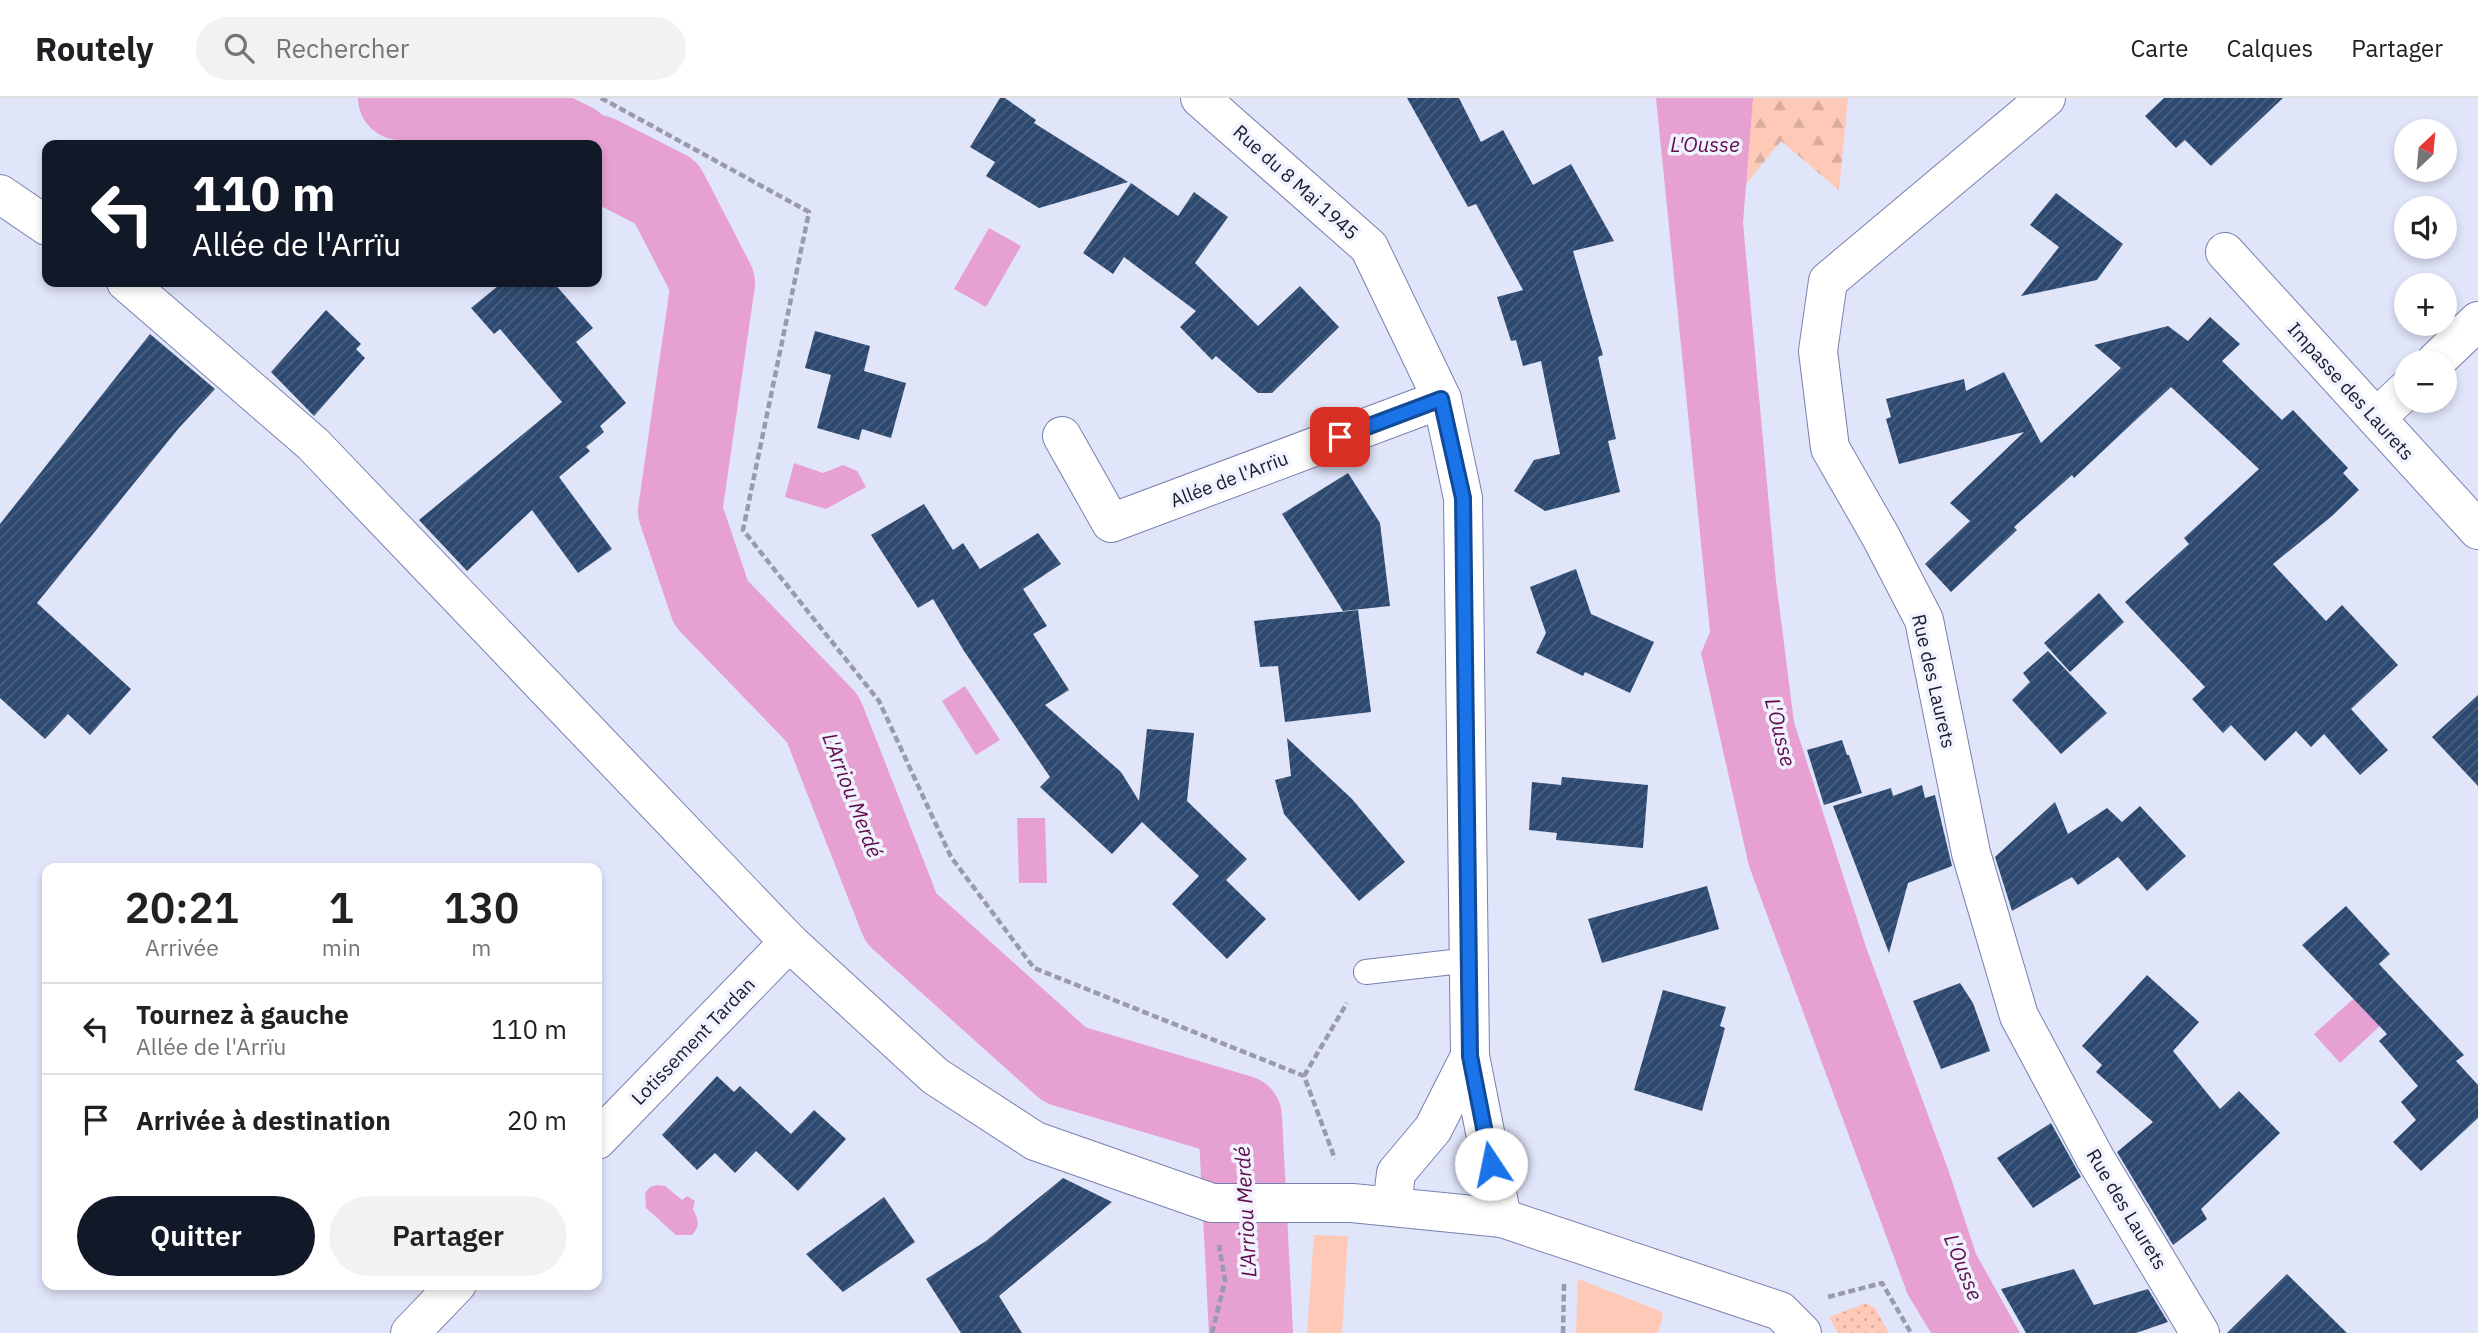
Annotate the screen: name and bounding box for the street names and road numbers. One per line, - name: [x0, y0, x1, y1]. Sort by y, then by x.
- street label: Rue du 8 Mai 1945: [1228, 119, 1364, 245]
- street label: Impasse des Laurets: [2283, 317, 2419, 465]
- street label: Allée de l'Arrïu: [1167, 446, 1291, 512]
- street label: Rue des Laurets: [1907, 612, 1961, 750]
- street label: Lotissement Tardan: [626, 972, 760, 1110]
- street label: Rue des Laurets: [2082, 1144, 2172, 1274]

